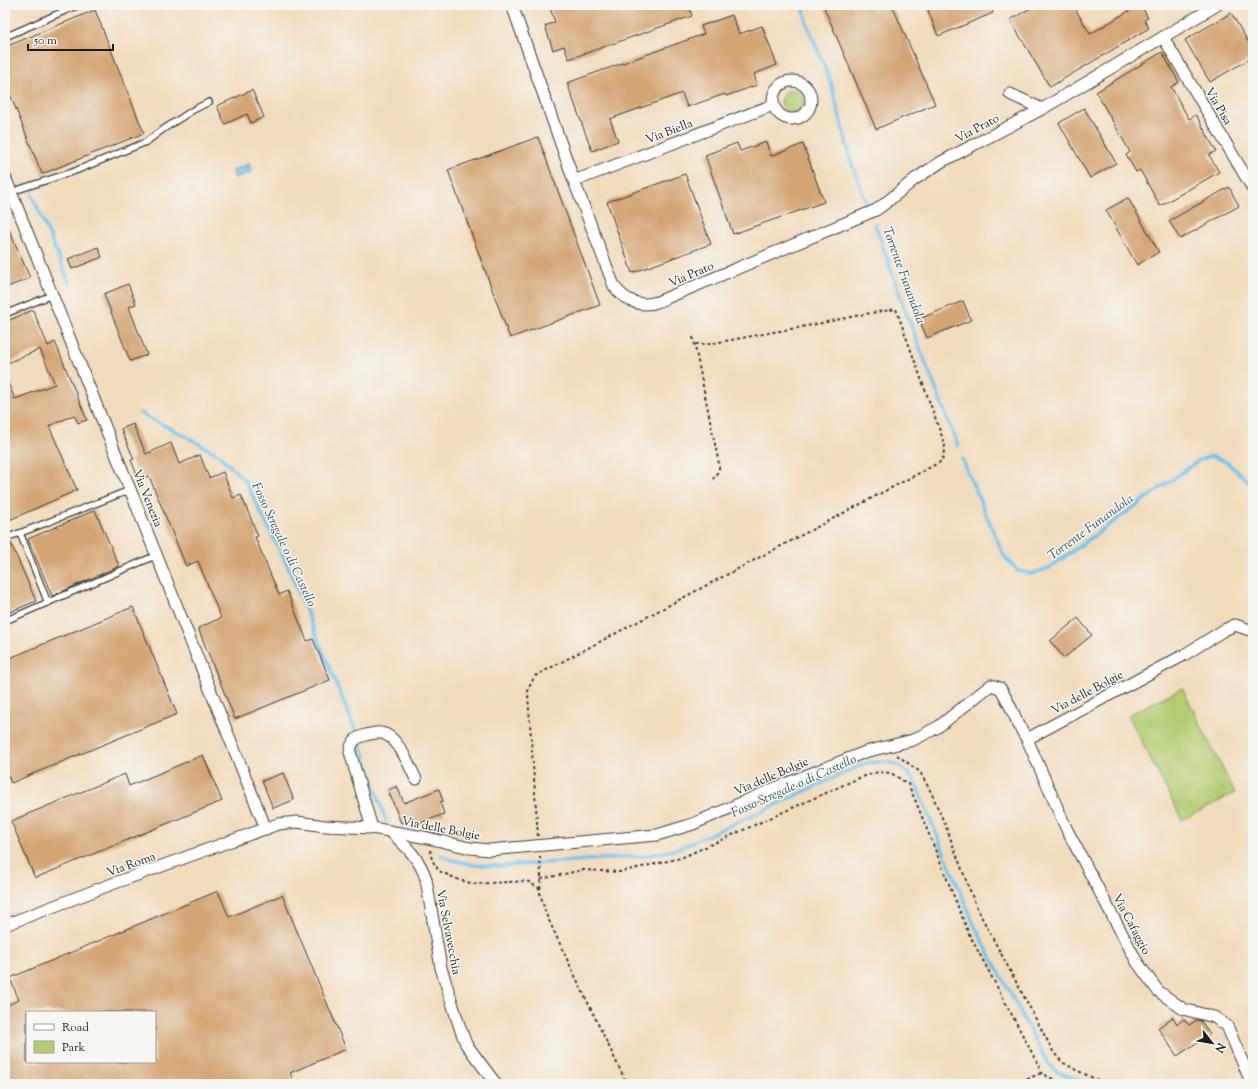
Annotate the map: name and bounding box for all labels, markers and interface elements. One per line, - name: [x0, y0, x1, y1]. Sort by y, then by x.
- scale bar: [28, 26, 113, 52]
- text: 50 m: [33, 32, 57, 50]
- street label: Via Pisa: [1200, 84, 1236, 129]
- street label: Via Prato: [952, 110, 1003, 148]
- street label: Via Biella: [643, 115, 696, 149]
- water label: Torrente Funandola: [877, 225, 929, 327]
- street label: Via Prato: [666, 257, 717, 293]
- street label: Via Venezia: [127, 467, 167, 530]
- water label: Fosso Stregale o di Castello: [246, 480, 320, 610]
- water label: Torrente Funandola: [1045, 490, 1138, 565]
- street label: Via delle Bolgie: [1048, 666, 1127, 719]
- water label: Fosso Stregale o di Castello: [728, 751, 860, 823]
- street label: Via delle Bolgie: [731, 753, 812, 801]
- street label: Via delle Bolgie: [400, 813, 482, 845]
- street label: Via Roma: [104, 848, 159, 882]
- street label: Via Selvavecchia: [431, 888, 465, 977]
- street label: Via Cafaggio: [1108, 891, 1155, 958]
- legend: [26, 1011, 156, 1063]
- text: Road: [62, 1019, 89, 1037]
- north arrow: [1192, 1023, 1232, 1063]
- text: Park: [62, 1039, 85, 1057]
- text: N: [1210, 1039, 1229, 1056]

